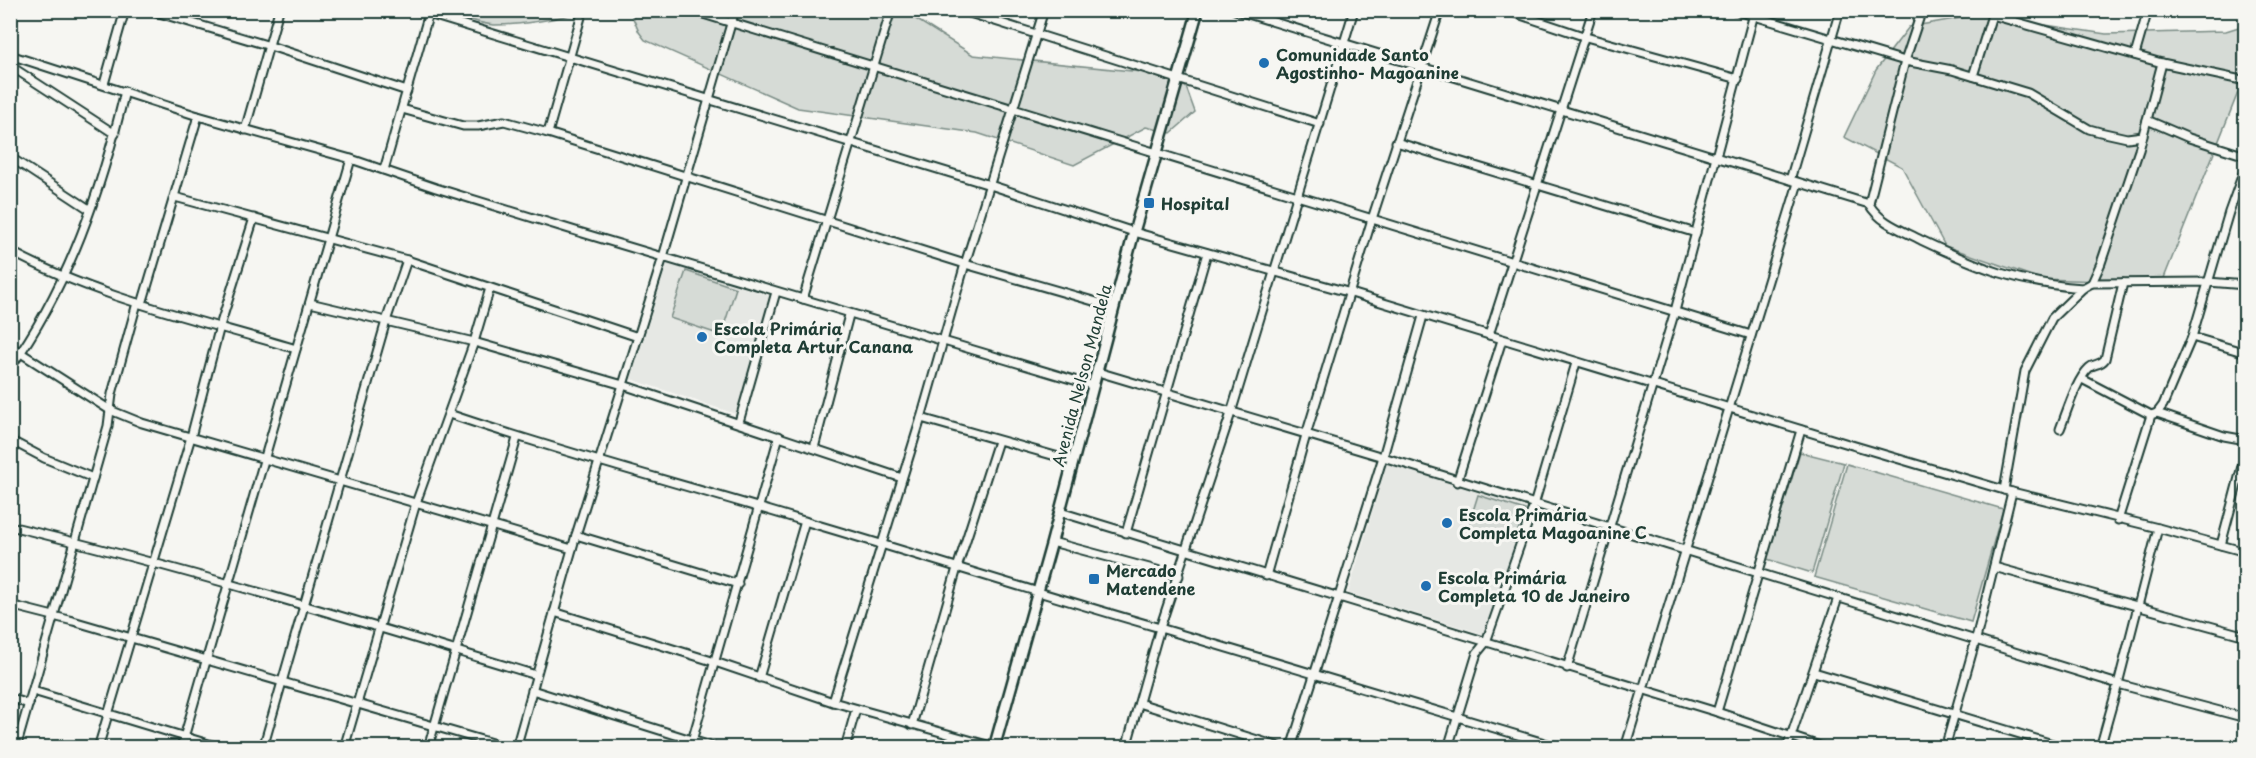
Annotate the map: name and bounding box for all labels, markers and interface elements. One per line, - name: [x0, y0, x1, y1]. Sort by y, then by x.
- place label: Comunidade Santo Agostinho- Magoanine: [1276, 42, 1459, 84]
- marker: Comunidade Santo Agostinho- Magoanine: [1257, 56, 1271, 70]
- place label: Hospital: [1161, 191, 1230, 215]
- marker: Hospital: [1142, 196, 1156, 210]
- street label: Avenida Nelson Mandela: [1045, 281, 1117, 469]
- place label: Escola Primária Completa Artur Canana: [714, 316, 913, 358]
- marker: Escola Primária Completa Artur Canana: [695, 330, 709, 344]
- place label: Escola Primária Completa Magoanine C: [1459, 502, 1647, 544]
- marker: Escola Primária Completa Magoanine C: [1440, 516, 1454, 530]
- place label: Mercado Matendene: [1106, 558, 1196, 600]
- place label: Escola Primária Completa 10 de Janeiro: [1438, 565, 1630, 607]
- marker: Mercado Matendene: [1087, 572, 1101, 586]
- marker: Escola Primária Completa 10 de Janeiro: [1419, 579, 1433, 593]

